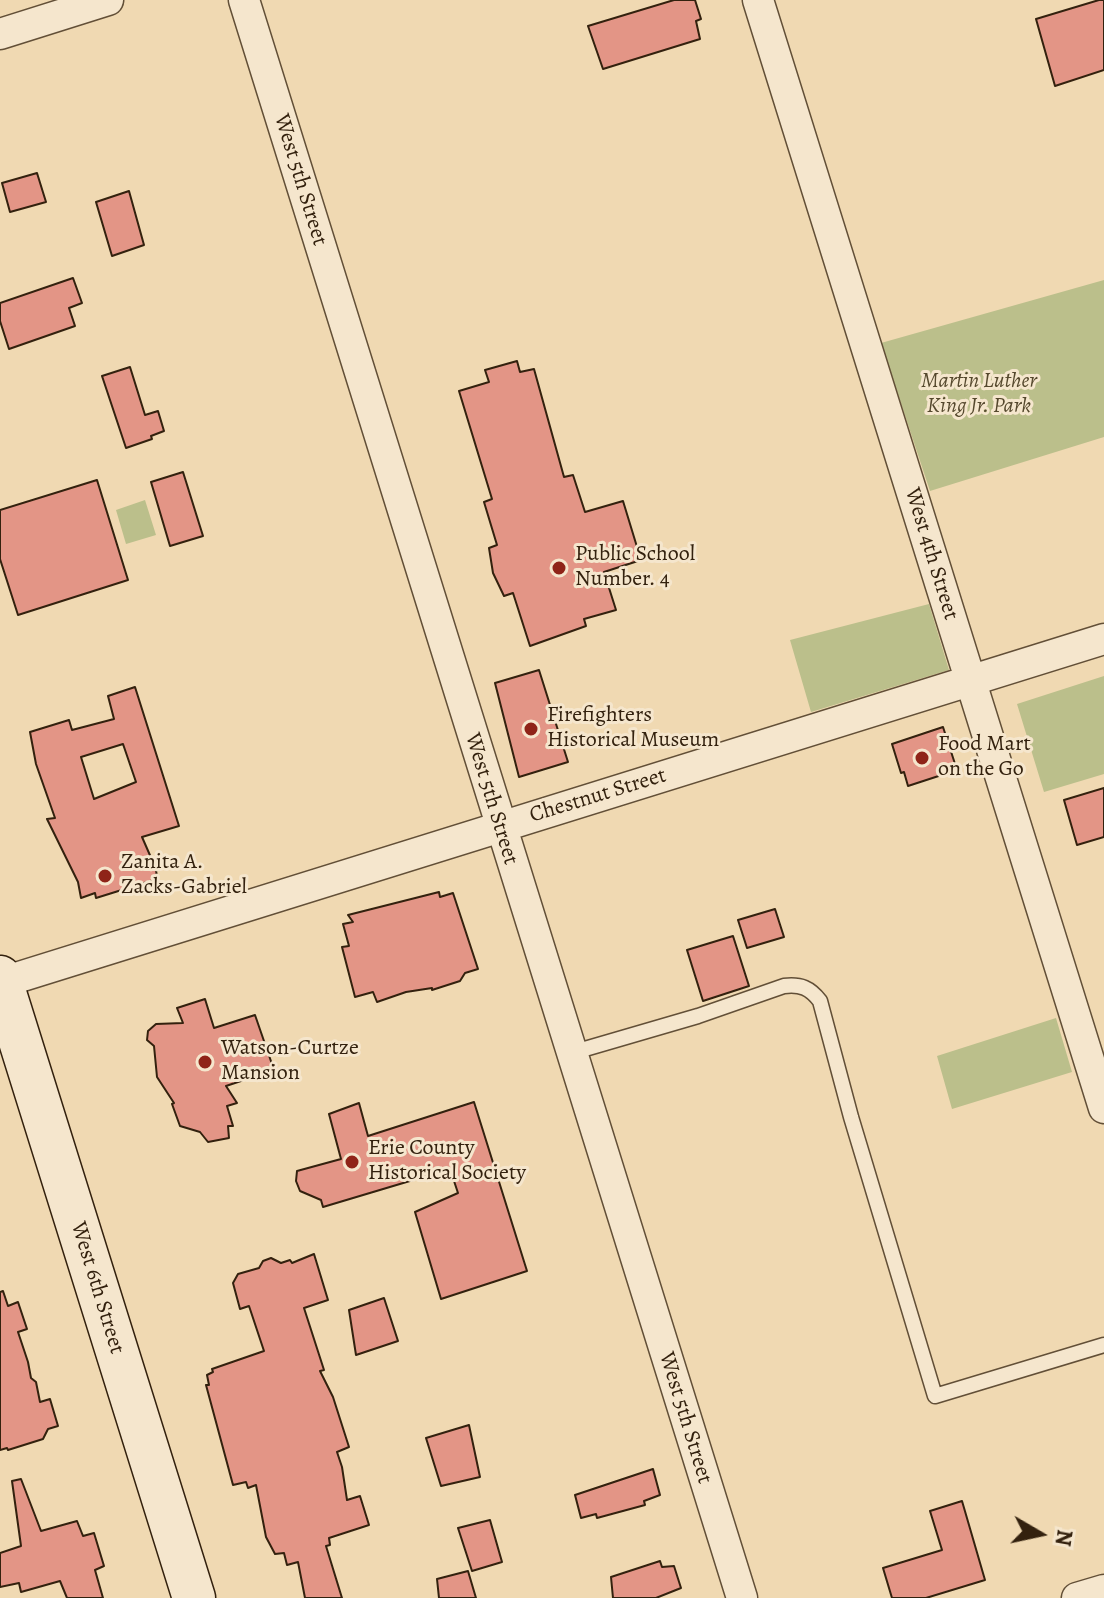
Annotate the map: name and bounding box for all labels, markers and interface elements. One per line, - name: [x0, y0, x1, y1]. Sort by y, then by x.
- street label: West 5th Street: [267, 111, 333, 249]
- park label: Martin Luther King Jr. Park: [921, 369, 1037, 420]
- street label: West 4th Street: [898, 485, 964, 623]
- place label: Public School Number. 4: [575, 542, 695, 594]
- marker: Public School Number. 4: [550, 559, 568, 577]
- place label: Firefighters Historical Museum: [547, 703, 719, 754]
- marker: Firefighters Historical Museum: [522, 720, 540, 738]
- street label: West 5th Street: [458, 730, 524, 868]
- place label: Food Mart on the Go: [938, 732, 1031, 784]
- marker: Food Mart on the Go: [913, 749, 931, 767]
- street label: Chestnut Street: [527, 763, 669, 829]
- place label: Zanita A. Zacks-Gabriel: [121, 850, 247, 902]
- marker: Zanita A. Zacks-Gabriel: [96, 867, 114, 885]
- place label: Watson-Curtze Mansion: [221, 1036, 359, 1088]
- marker: Watson-Curtze Mansion: [196, 1053, 214, 1071]
- place label: Erie County Historical Society: [368, 1136, 526, 1188]
- marker: Erie County Historical Society: [343, 1153, 361, 1171]
- street label: West 6th Street: [64, 1219, 130, 1357]
- street label: West 5th Street: [652, 1349, 718, 1487]
- north arrow: [1000, 1494, 1080, 1574]
- text: N: [1048, 1527, 1080, 1548]

